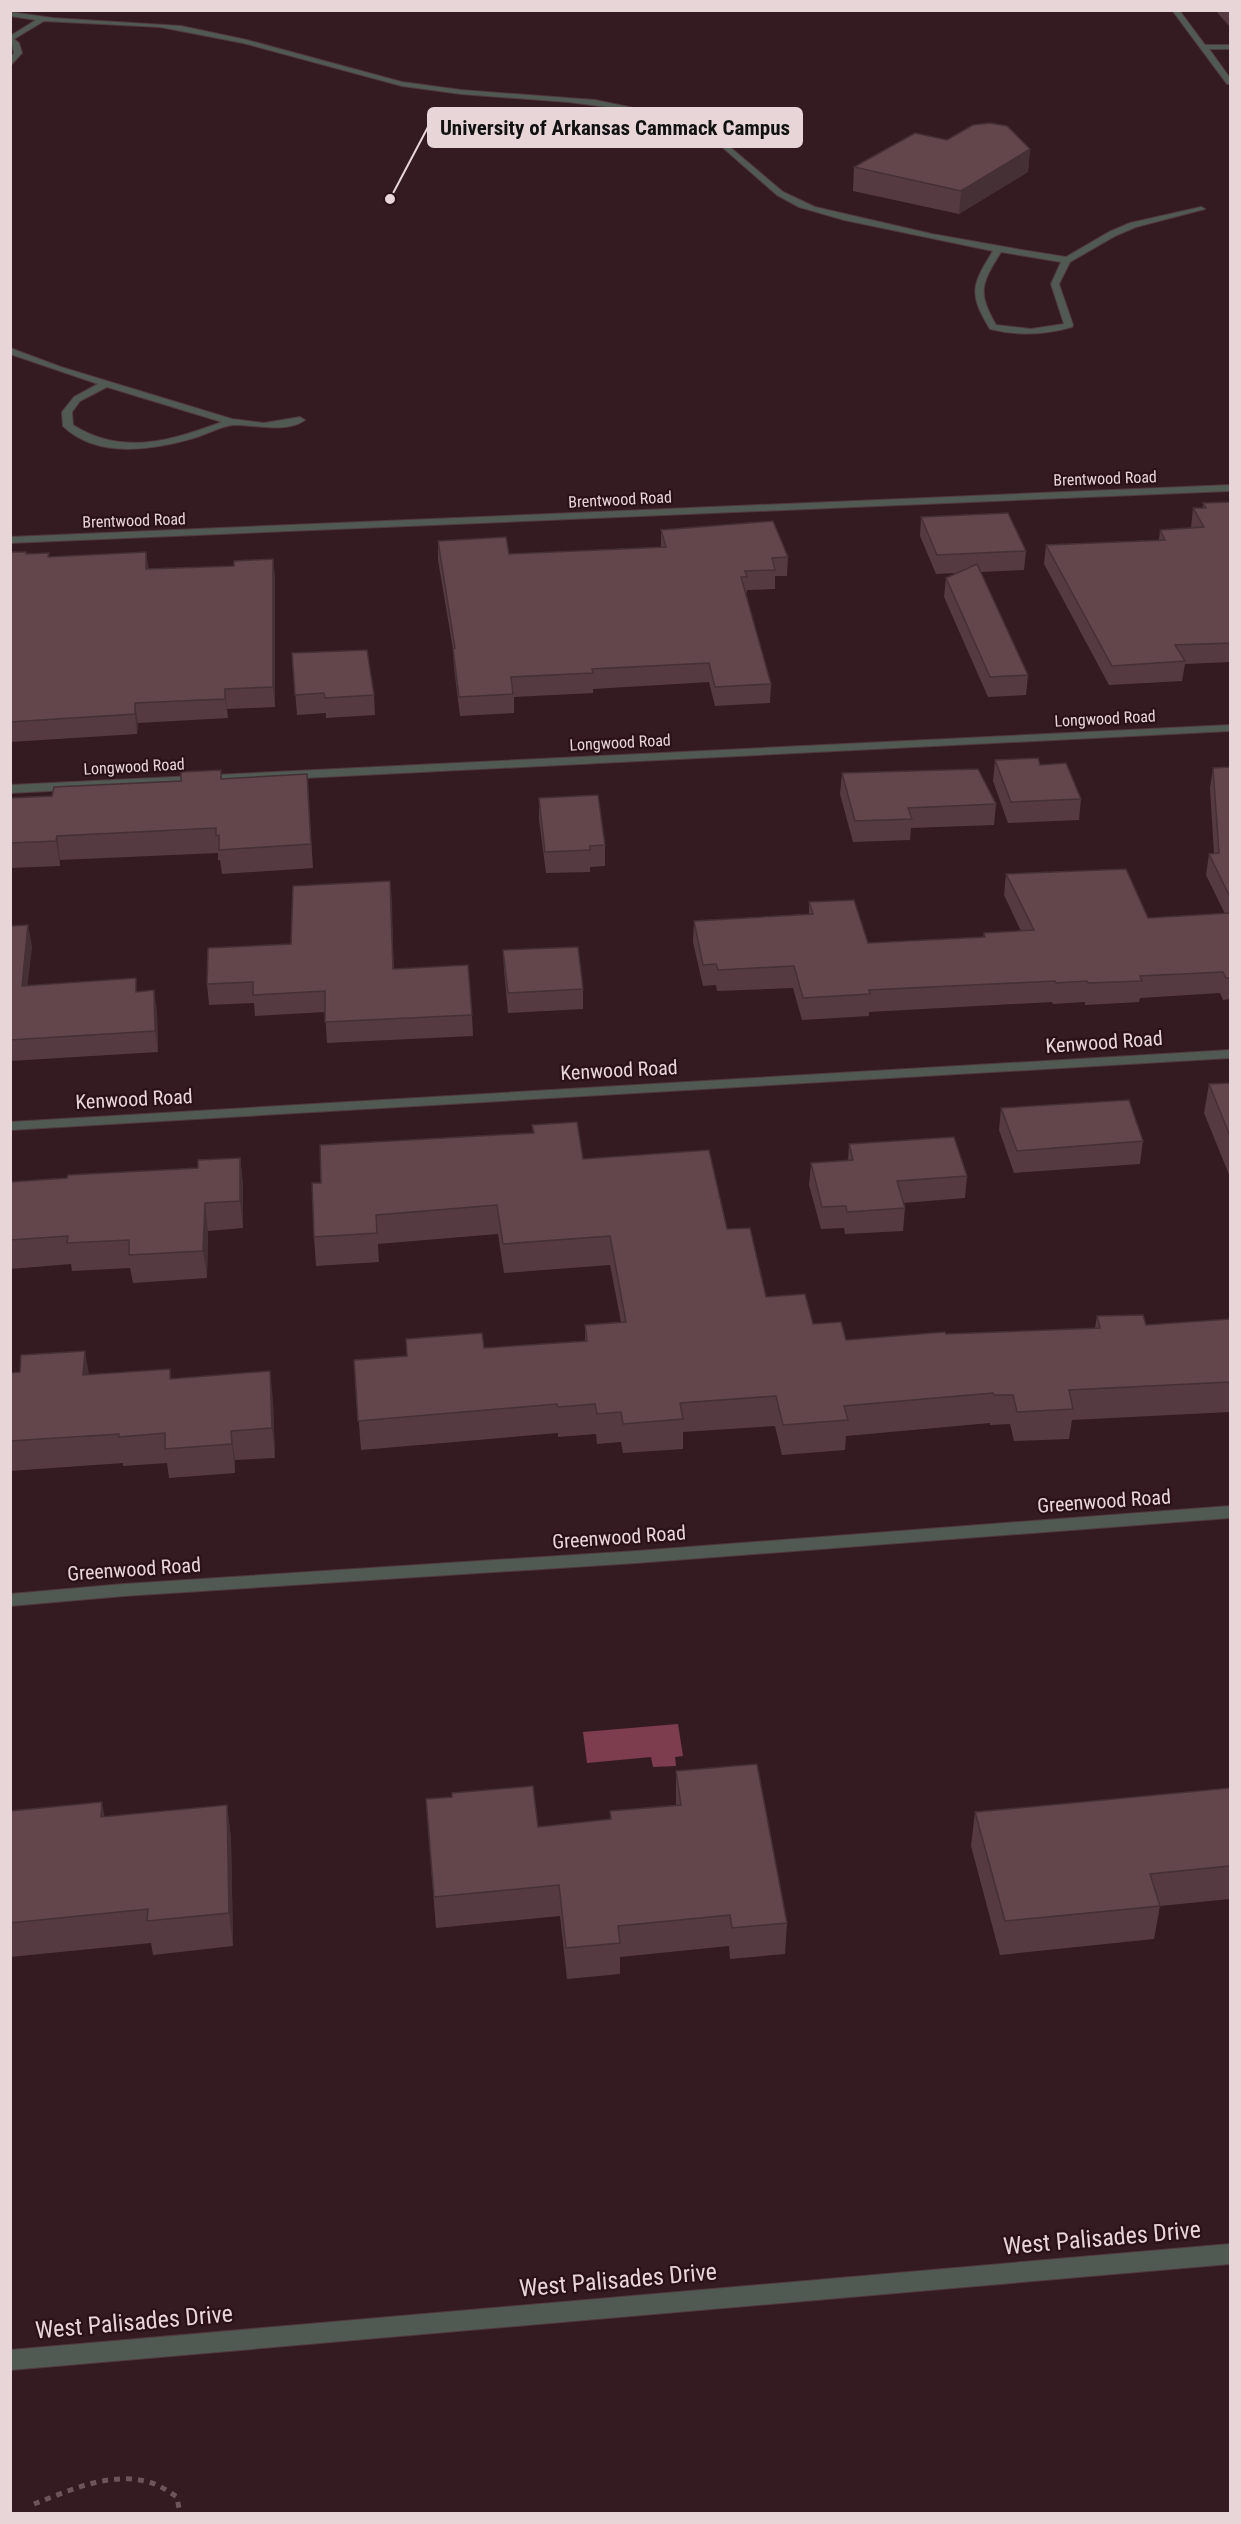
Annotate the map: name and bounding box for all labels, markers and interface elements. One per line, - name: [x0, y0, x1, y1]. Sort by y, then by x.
- callout: University of Arkansas Cammack Campus: [428, 108, 802, 147]
- text: University of Arkansas Cammack Campus: [440, 116, 790, 140]
- street label: Brentwood Road: [1053, 467, 1157, 490]
- street label: Brentwood Road: [568, 487, 672, 512]
- street label: Brentwood Road: [82, 509, 186, 532]
- street label: Longwood Road: [1054, 706, 1156, 731]
- street label: Longwood Road: [569, 730, 671, 755]
- street label: Longwood Road: [83, 754, 185, 779]
- street label: Kenwood Road: [1045, 1026, 1163, 1058]
- street label: Kenwood Road: [560, 1055, 678, 1085]
- street label: Kenwood Road: [75, 1084, 193, 1114]
- street label: Greenwood Road: [1036, 1484, 1172, 1518]
- street label: Greenwood Road: [551, 1520, 687, 1554]
- street label: Greenwood Road: [66, 1552, 202, 1586]
- street label: West Palisades Drive: [1002, 2215, 1202, 2261]
- street label: West Palisades Drive: [518, 2257, 718, 2303]
- street label: West Palisades Drive: [34, 2299, 234, 2345]

